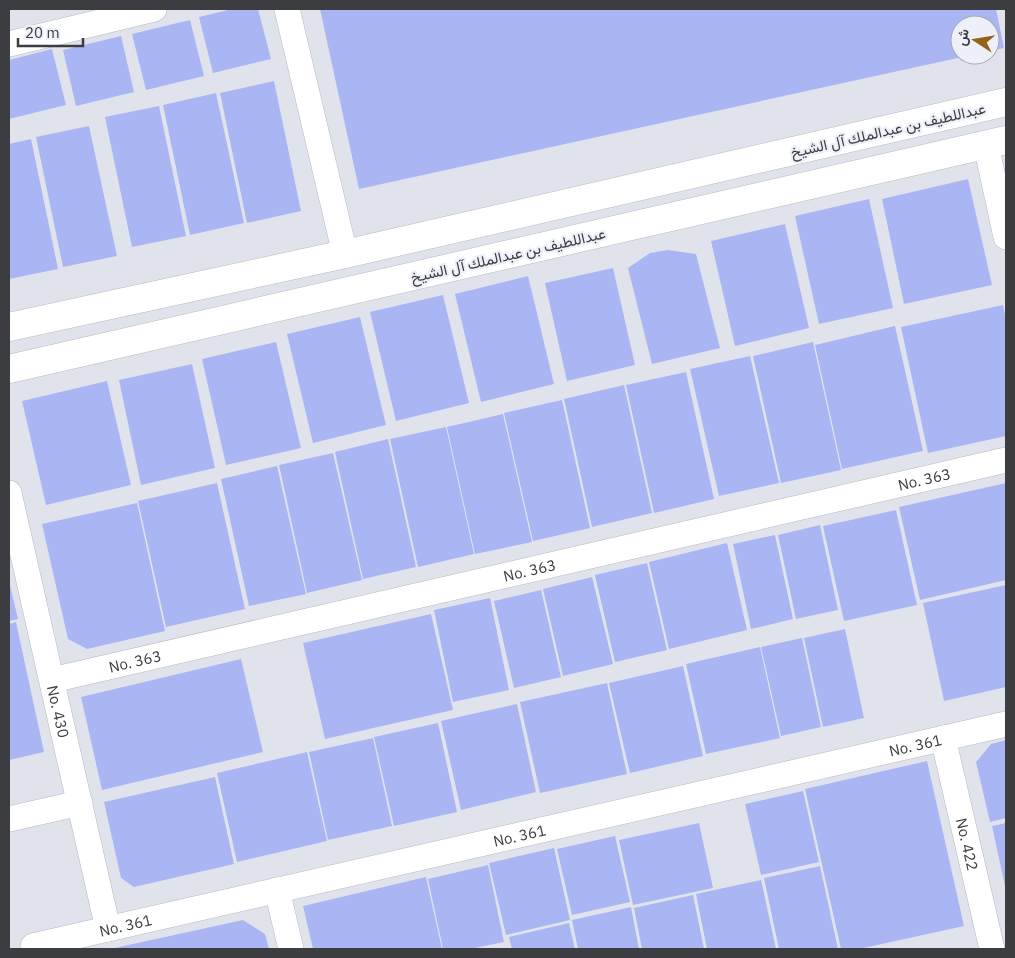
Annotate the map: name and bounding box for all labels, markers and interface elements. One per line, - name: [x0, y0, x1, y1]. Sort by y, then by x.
- scale bar: [18, 15, 82, 47]
- north arrow: [950, 15, 1000, 65]
- text: 20 m: [25, 23, 60, 42]
- text: ش: [952, 27, 973, 47]
- street label: عبداللطيف بن عبدالملك آل الشيخ: [789, 98, 988, 164]
- street label: عبداللطيف بن عبدالملك آل الشيخ: [409, 223, 608, 289]
- street label: No. 363: [896, 464, 952, 494]
- street label: No. 363: [501, 555, 558, 585]
- street label: No. 363: [107, 646, 163, 676]
- street label: No. 430: [43, 683, 74, 740]
- street label: No. 361: [887, 730, 943, 760]
- street label: No. 422: [952, 816, 983, 872]
- street label: No. 361: [491, 820, 547, 850]
- street label: No. 361: [97, 910, 154, 940]

